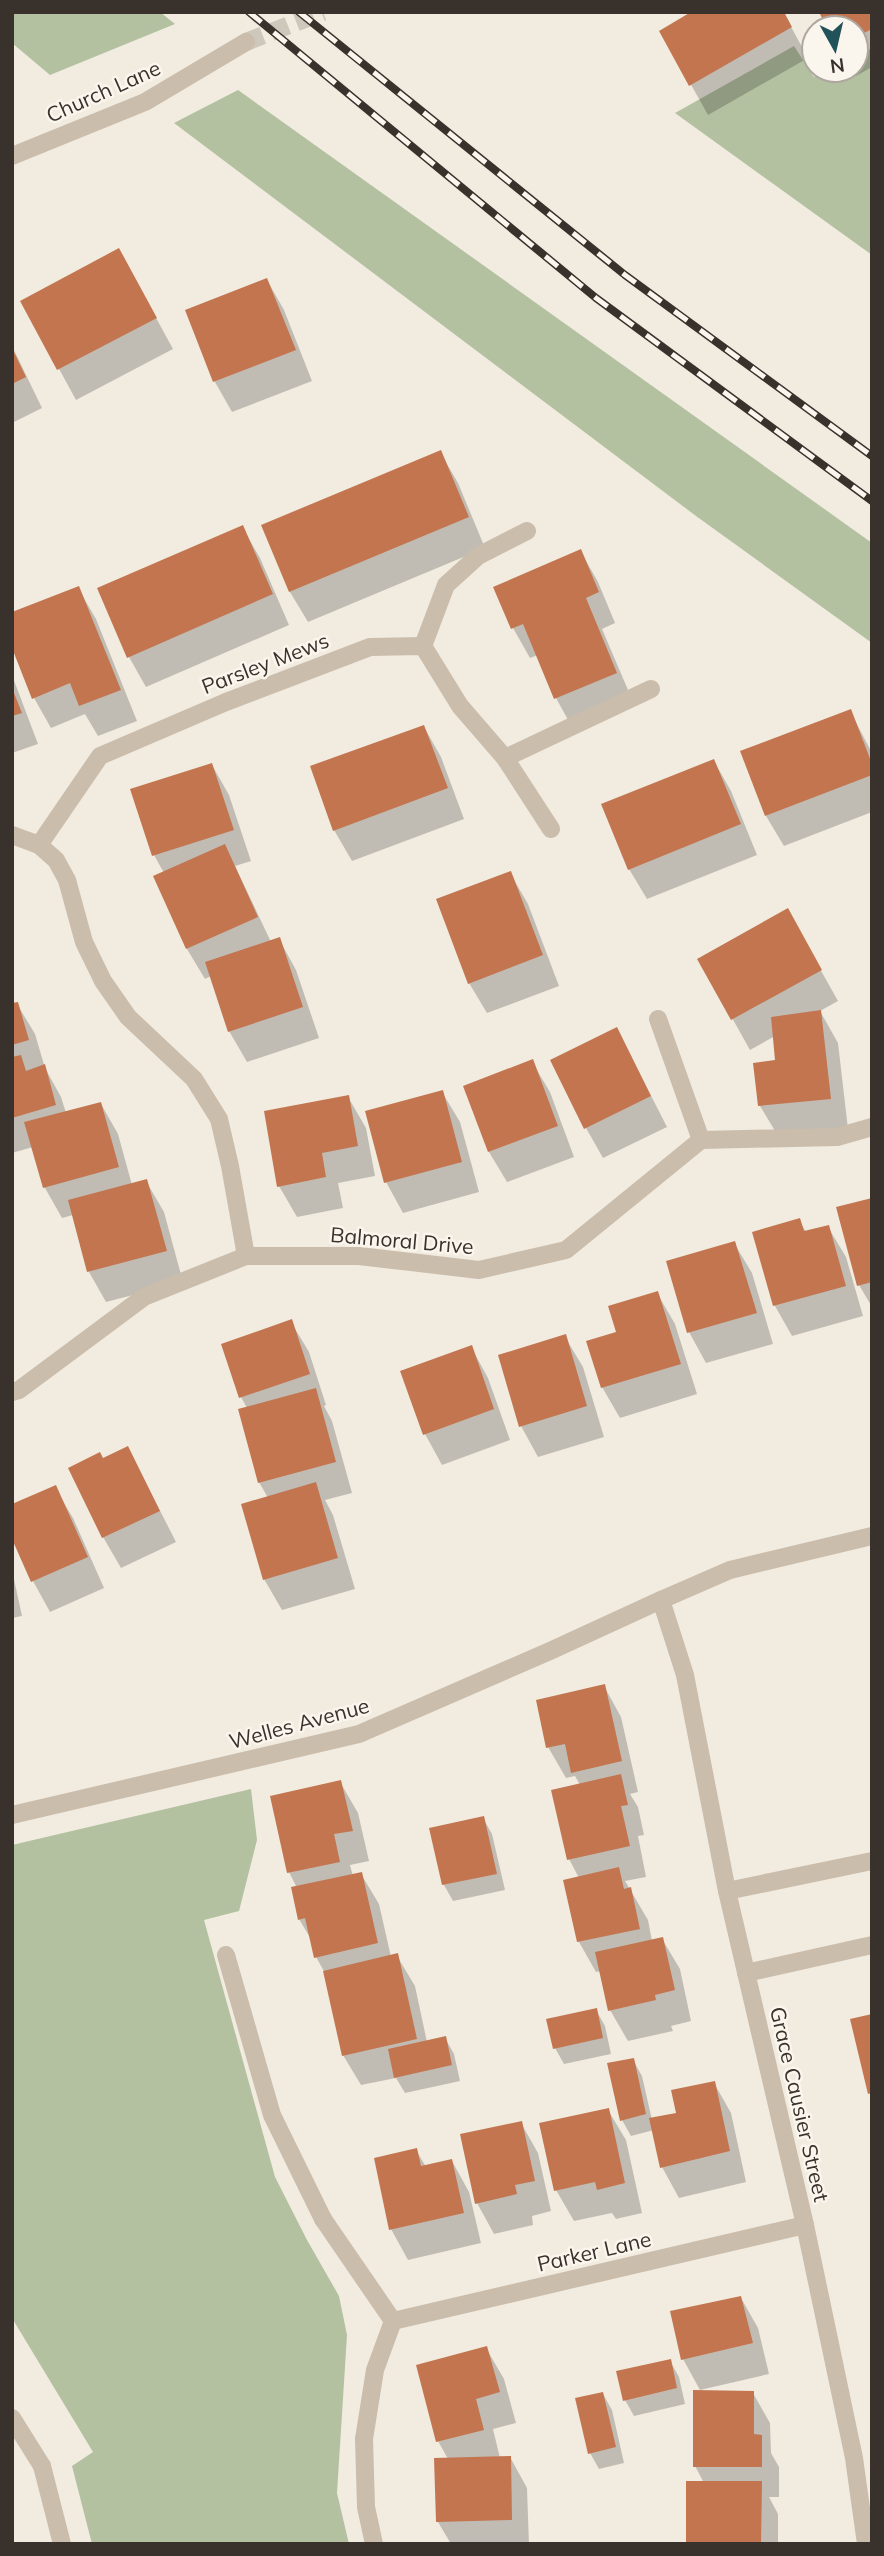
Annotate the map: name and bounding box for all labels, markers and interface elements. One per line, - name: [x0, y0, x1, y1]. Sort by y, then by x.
- north arrow: [800, 14, 870, 84]
- text: N: [829, 53, 846, 79]
- street label: Church Lane: [42, 54, 164, 128]
- street label: Parsley Mews: [198, 627, 332, 699]
- street label: Balmoral Drive: [329, 1221, 475, 1259]
- street label: Welles Avenue: [226, 1692, 372, 1754]
- street label: Grace Causier Street: [765, 2004, 835, 2204]
- street label: Parker Lane: [534, 2225, 654, 2277]

